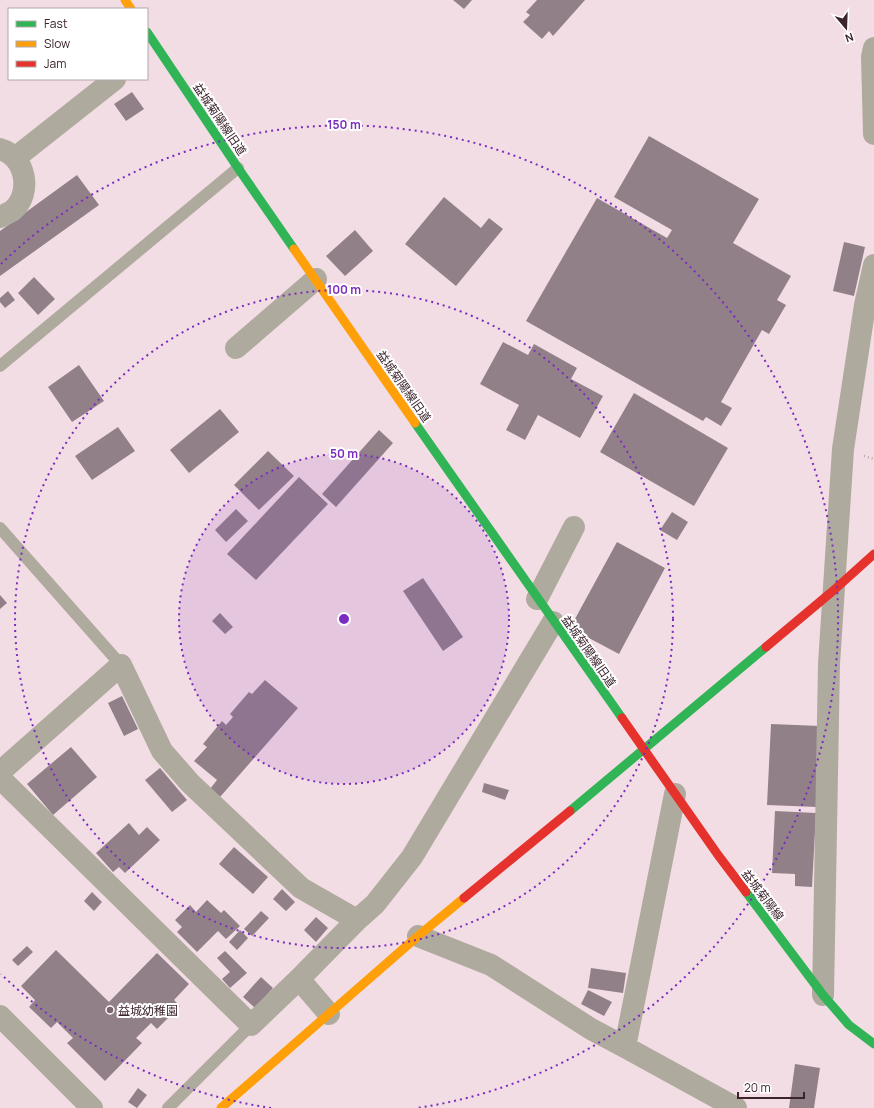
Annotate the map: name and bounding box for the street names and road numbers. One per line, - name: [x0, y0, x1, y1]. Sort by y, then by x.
- street label: 益城菊陽線旧道: [189, 79, 251, 159]
- street label: 益城菊陽線旧道: [373, 347, 435, 425]
- street label: 益城菊陽線旧道: [558, 612, 620, 690]
- street label: 益城菊陽線: [738, 866, 788, 924]

